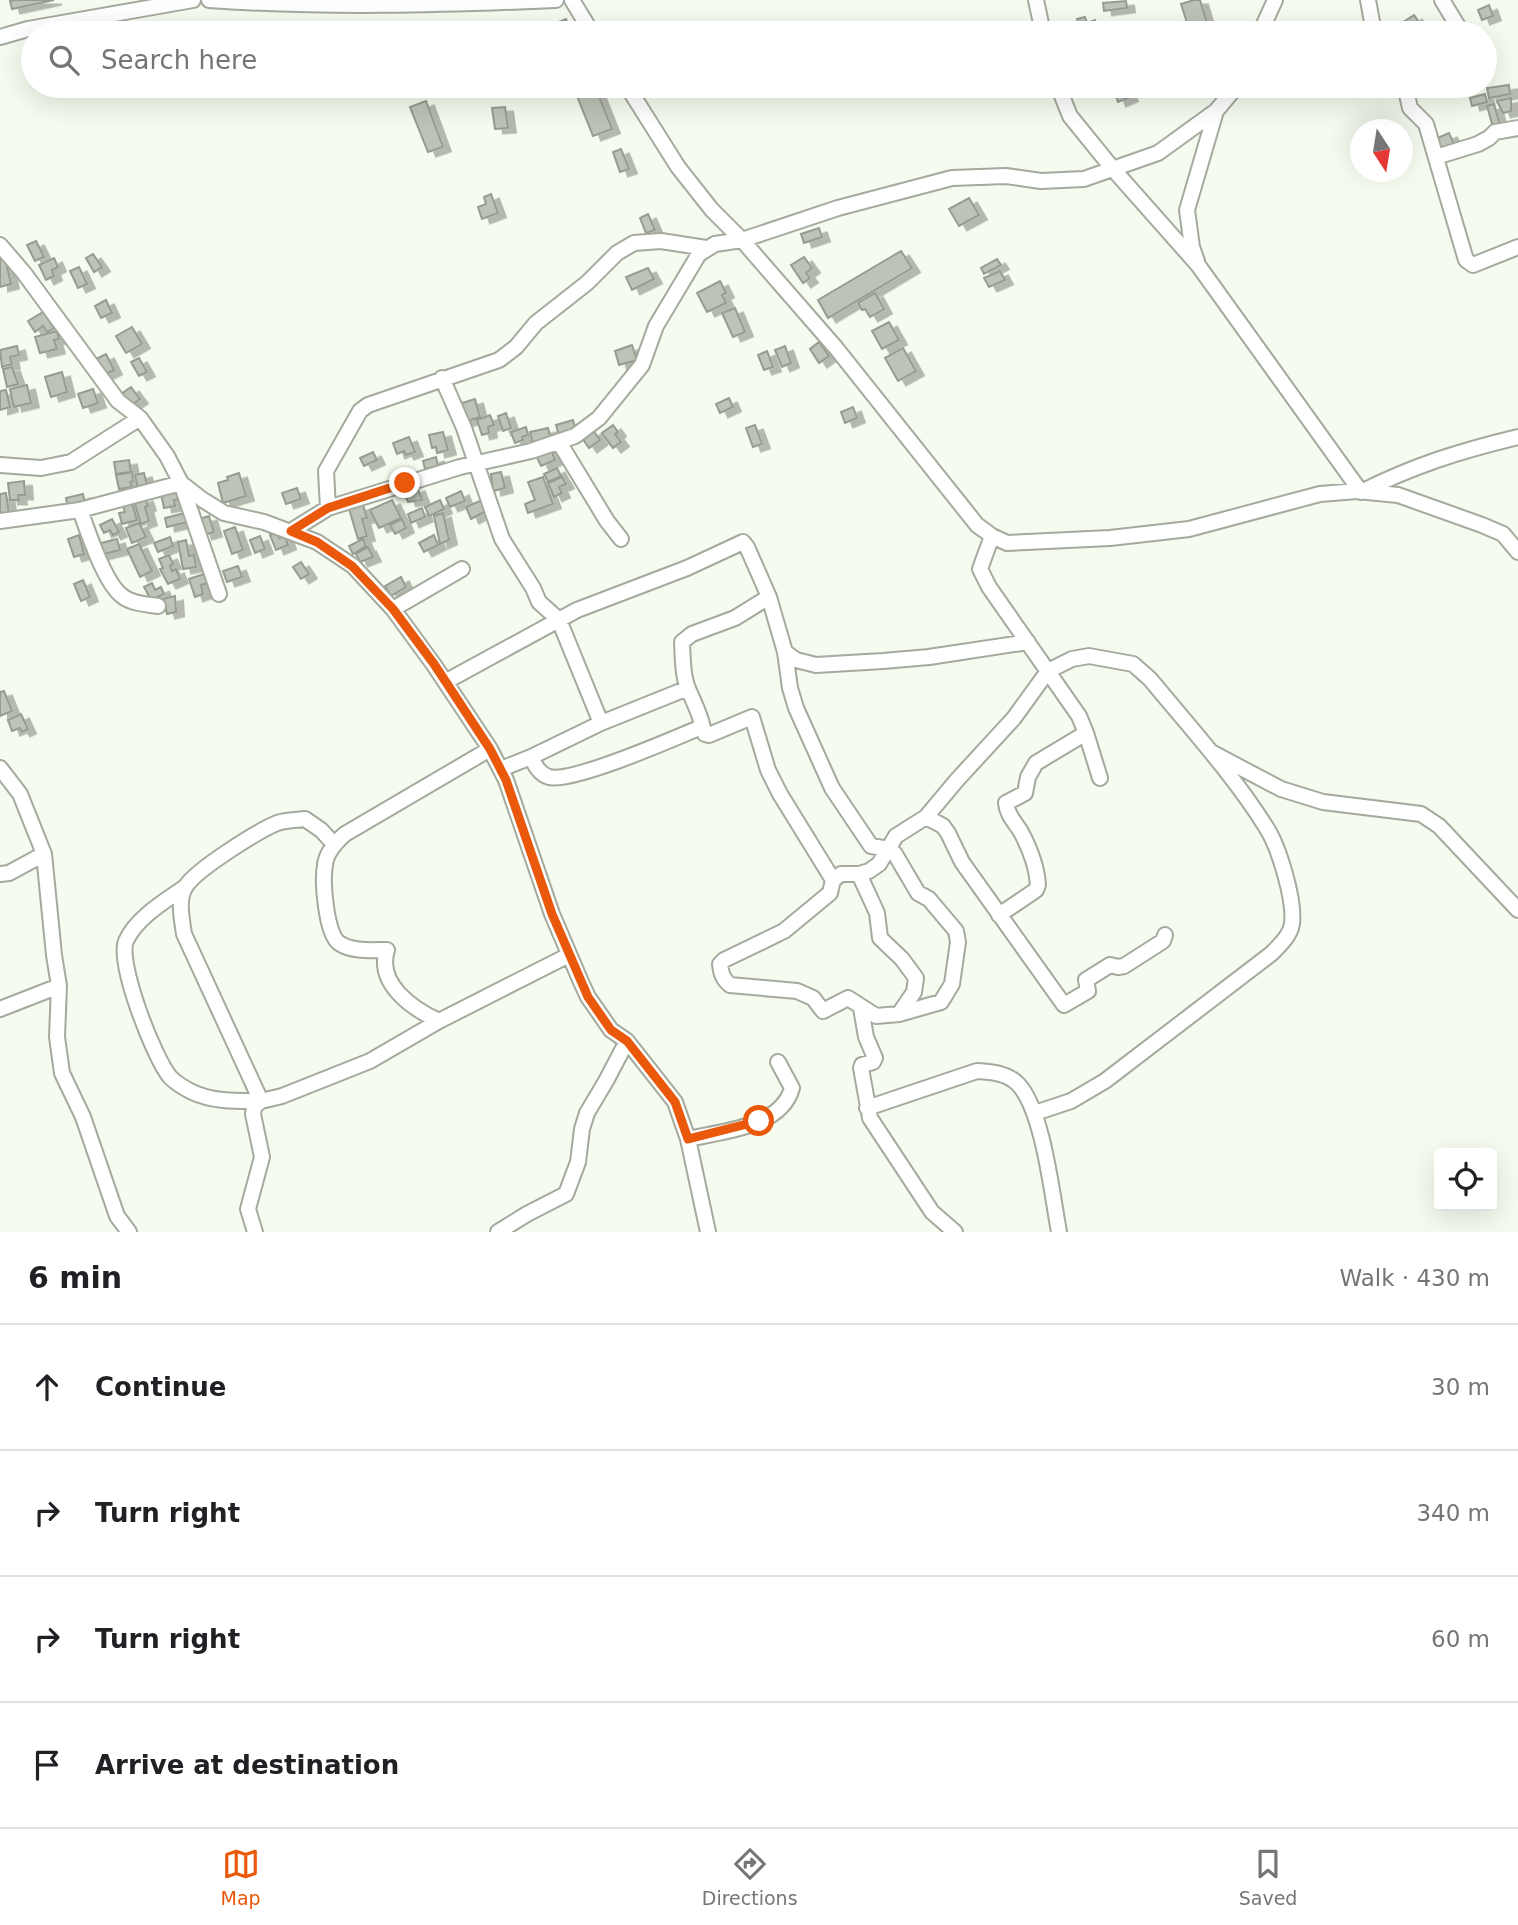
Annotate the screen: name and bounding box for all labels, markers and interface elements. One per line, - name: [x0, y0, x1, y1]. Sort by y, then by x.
- search box: [21, 21, 1497, 98]
- icon: search: [45, 41, 83, 79]
- text: Search here: [101, 45, 257, 75]
- north arrow: [1350, 119, 1413, 182]
- route end: [389, 467, 420, 498]
- route start: [743, 1105, 774, 1136]
- map controls: [1434, 1148, 1497, 1211]
- button: locate: [1434, 1148, 1497, 1211]
- text: 6 min: [28, 1260, 122, 1295]
- text: Walk · 430 m: [1339, 1265, 1490, 1291]
- icon: ahead: [28, 1368, 66, 1406]
- text: Continue: [95, 1372, 226, 1402]
- text: 30 m: [1431, 1374, 1490, 1400]
- icon: right: [28, 1494, 66, 1532]
- text: Turn right: [95, 1498, 240, 1528]
- text: 340 m: [1416, 1500, 1490, 1526]
- icon: right: [28, 1620, 66, 1658]
- text: Turn right: [95, 1624, 240, 1654]
- text: 60 m: [1431, 1626, 1490, 1652]
- icon: arrive: [28, 1746, 66, 1784]
- text: Arrive at destination: [95, 1750, 399, 1780]
- tab: Map: [221, 1845, 261, 1909]
- tab: Directions: [702, 1845, 798, 1909]
- tab: Saved: [1239, 1845, 1297, 1909]

